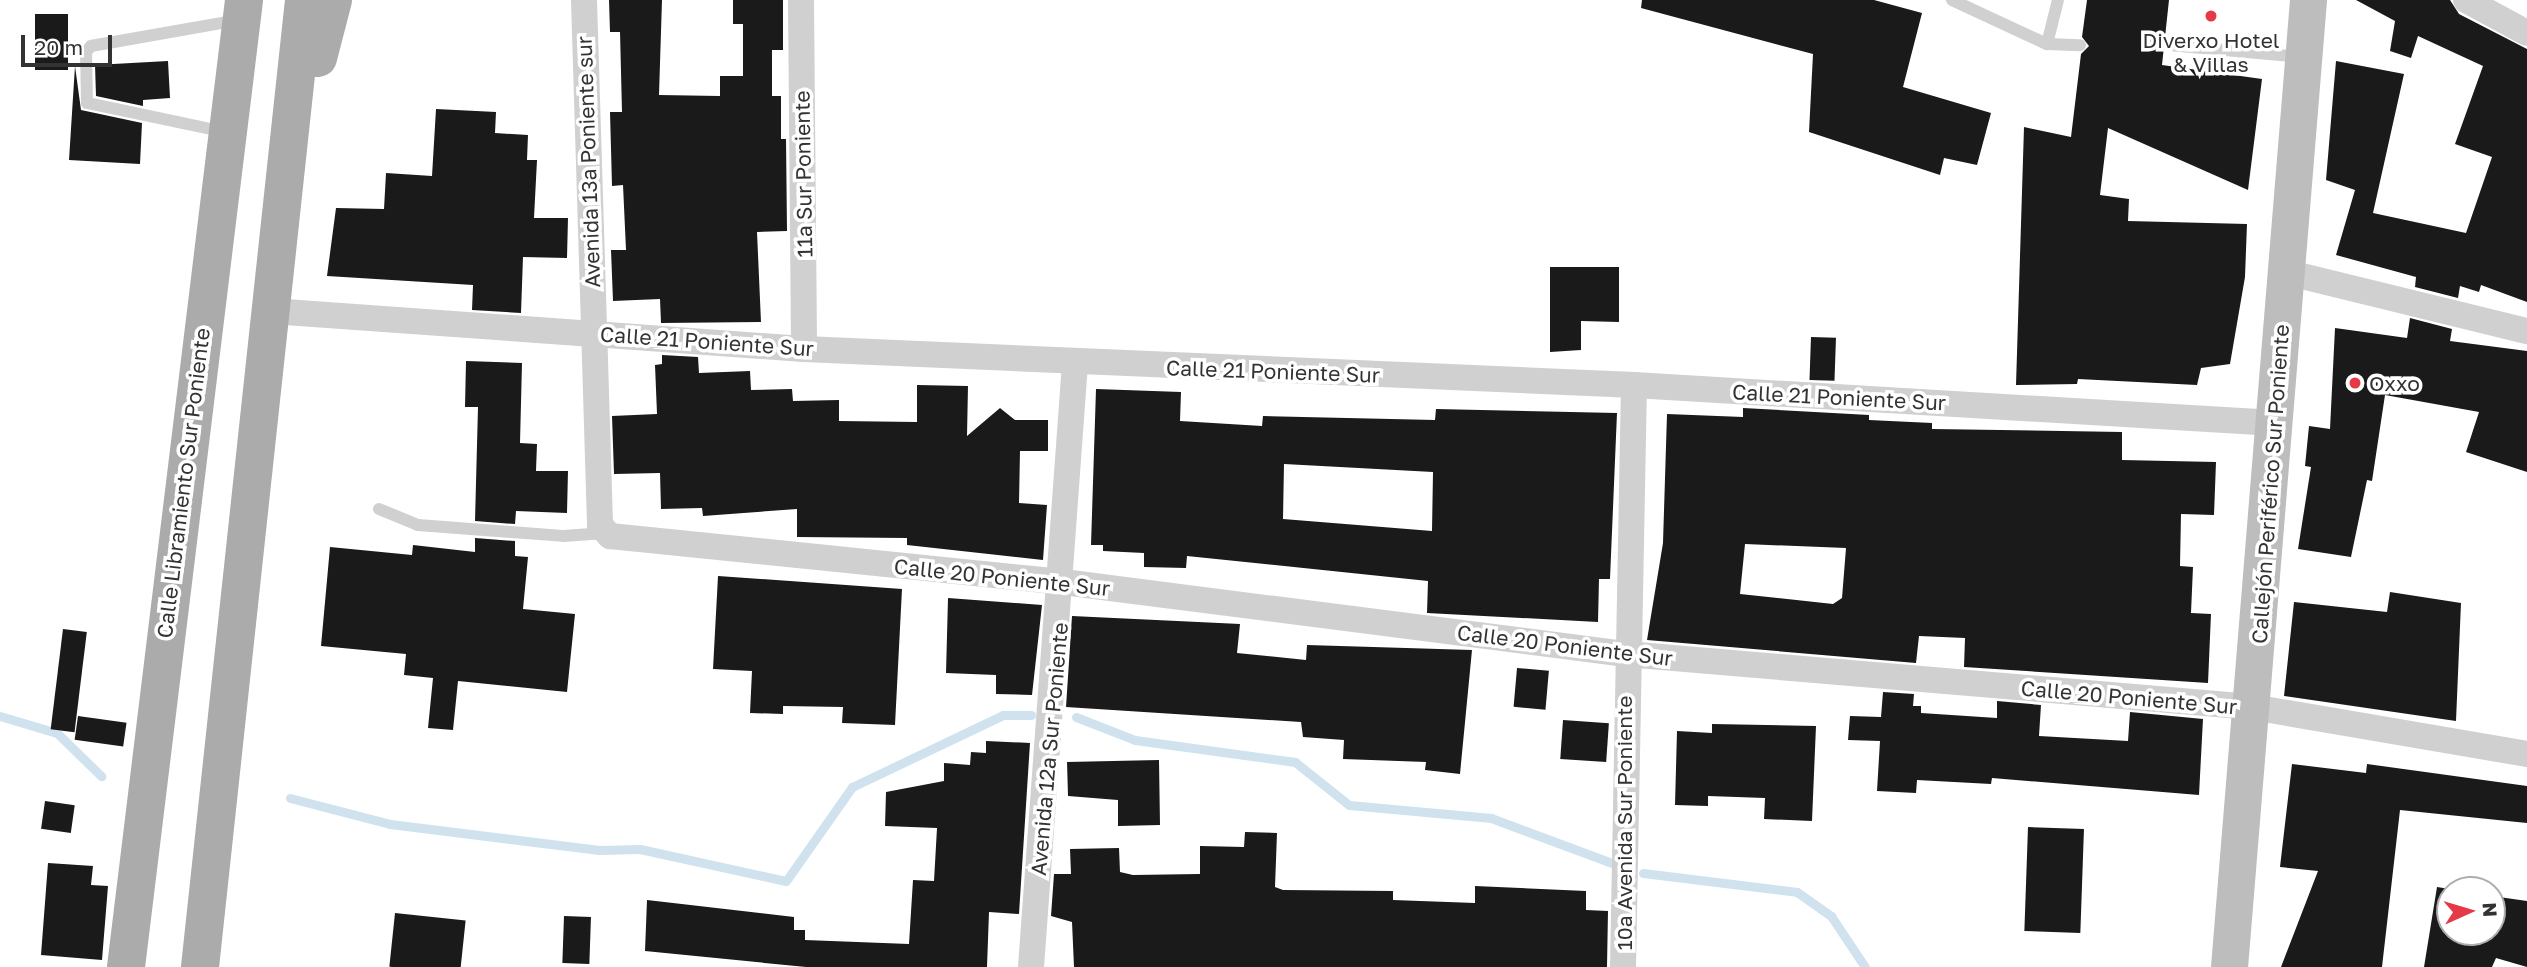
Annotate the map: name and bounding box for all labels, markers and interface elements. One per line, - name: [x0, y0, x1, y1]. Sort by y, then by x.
- marker: Diverxo Hotel & Villas: [2203, 8, 2219, 24]
- scale bar: [24, 21, 116, 65]
- place label: Diverxo Hotel & Villas: [2142, 27, 2280, 77]
- text: 20 m: [34, 34, 83, 60]
- street label: Avenida 13a Poniente sur: [571, 36, 605, 288]
- street label: 11a Sur Poniente: [789, 90, 817, 258]
- street label: Calle 21 Poniente Sur: [599, 321, 815, 361]
- street label: Callejón Periférico Sur Poniente: [2246, 324, 2294, 644]
- street label: Calle Libramiento Sur Poniente: [151, 327, 215, 639]
- street label: Calle 21 Poniente Sur: [1166, 355, 1380, 387]
- place label: Oxxo: [2369, 370, 2420, 396]
- marker: Oxxo: [2347, 375, 2363, 391]
- street label: Calle 21 Poniente Sur: [1731, 379, 1947, 415]
- street label: Calle 20 Poniente Sur: [893, 553, 1111, 601]
- street label: Calle 20 Poniente Sur: [1456, 619, 1674, 671]
- street label: Avenida 12a Sur Poniente: [1025, 621, 1073, 877]
- street label: Calle 20 Poniente Sur: [2020, 675, 2238, 719]
- street label: 10a Avenida Sur Poniente: [1611, 696, 1637, 950]
- north arrow: [2436, 876, 2506, 946]
- text: N: [2478, 902, 2502, 918]

